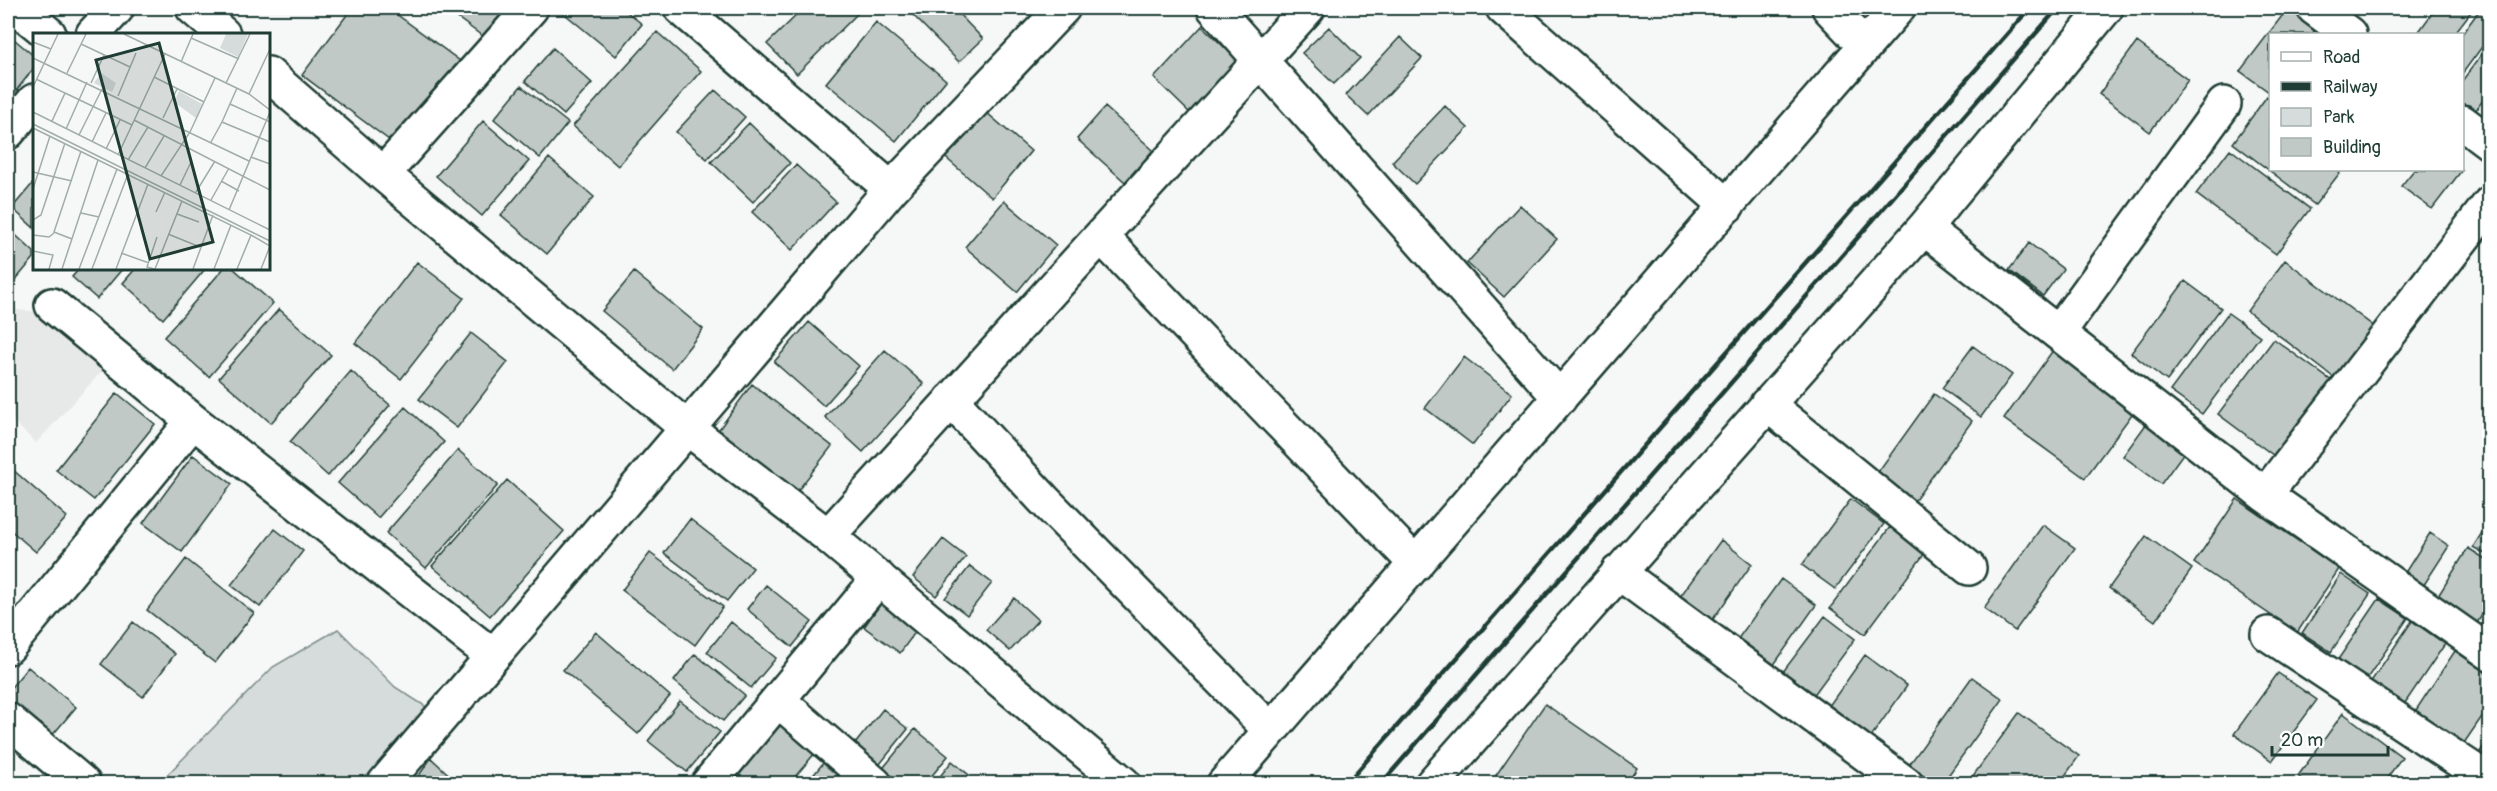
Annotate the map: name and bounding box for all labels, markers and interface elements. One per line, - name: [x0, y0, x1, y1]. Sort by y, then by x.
- inset map: [33, 33, 270, 270]
- legend: [2269, 33, 2464, 171]
- text: Road: [2323, 46, 2360, 69]
- text: Railway: [2323, 76, 2378, 99]
- text: Park: [2323, 106, 2355, 129]
- text: Building: [2323, 136, 2381, 159]
- scale bar: [2272, 719, 2388, 757]
- text: 20 m: [2281, 729, 2323, 752]

